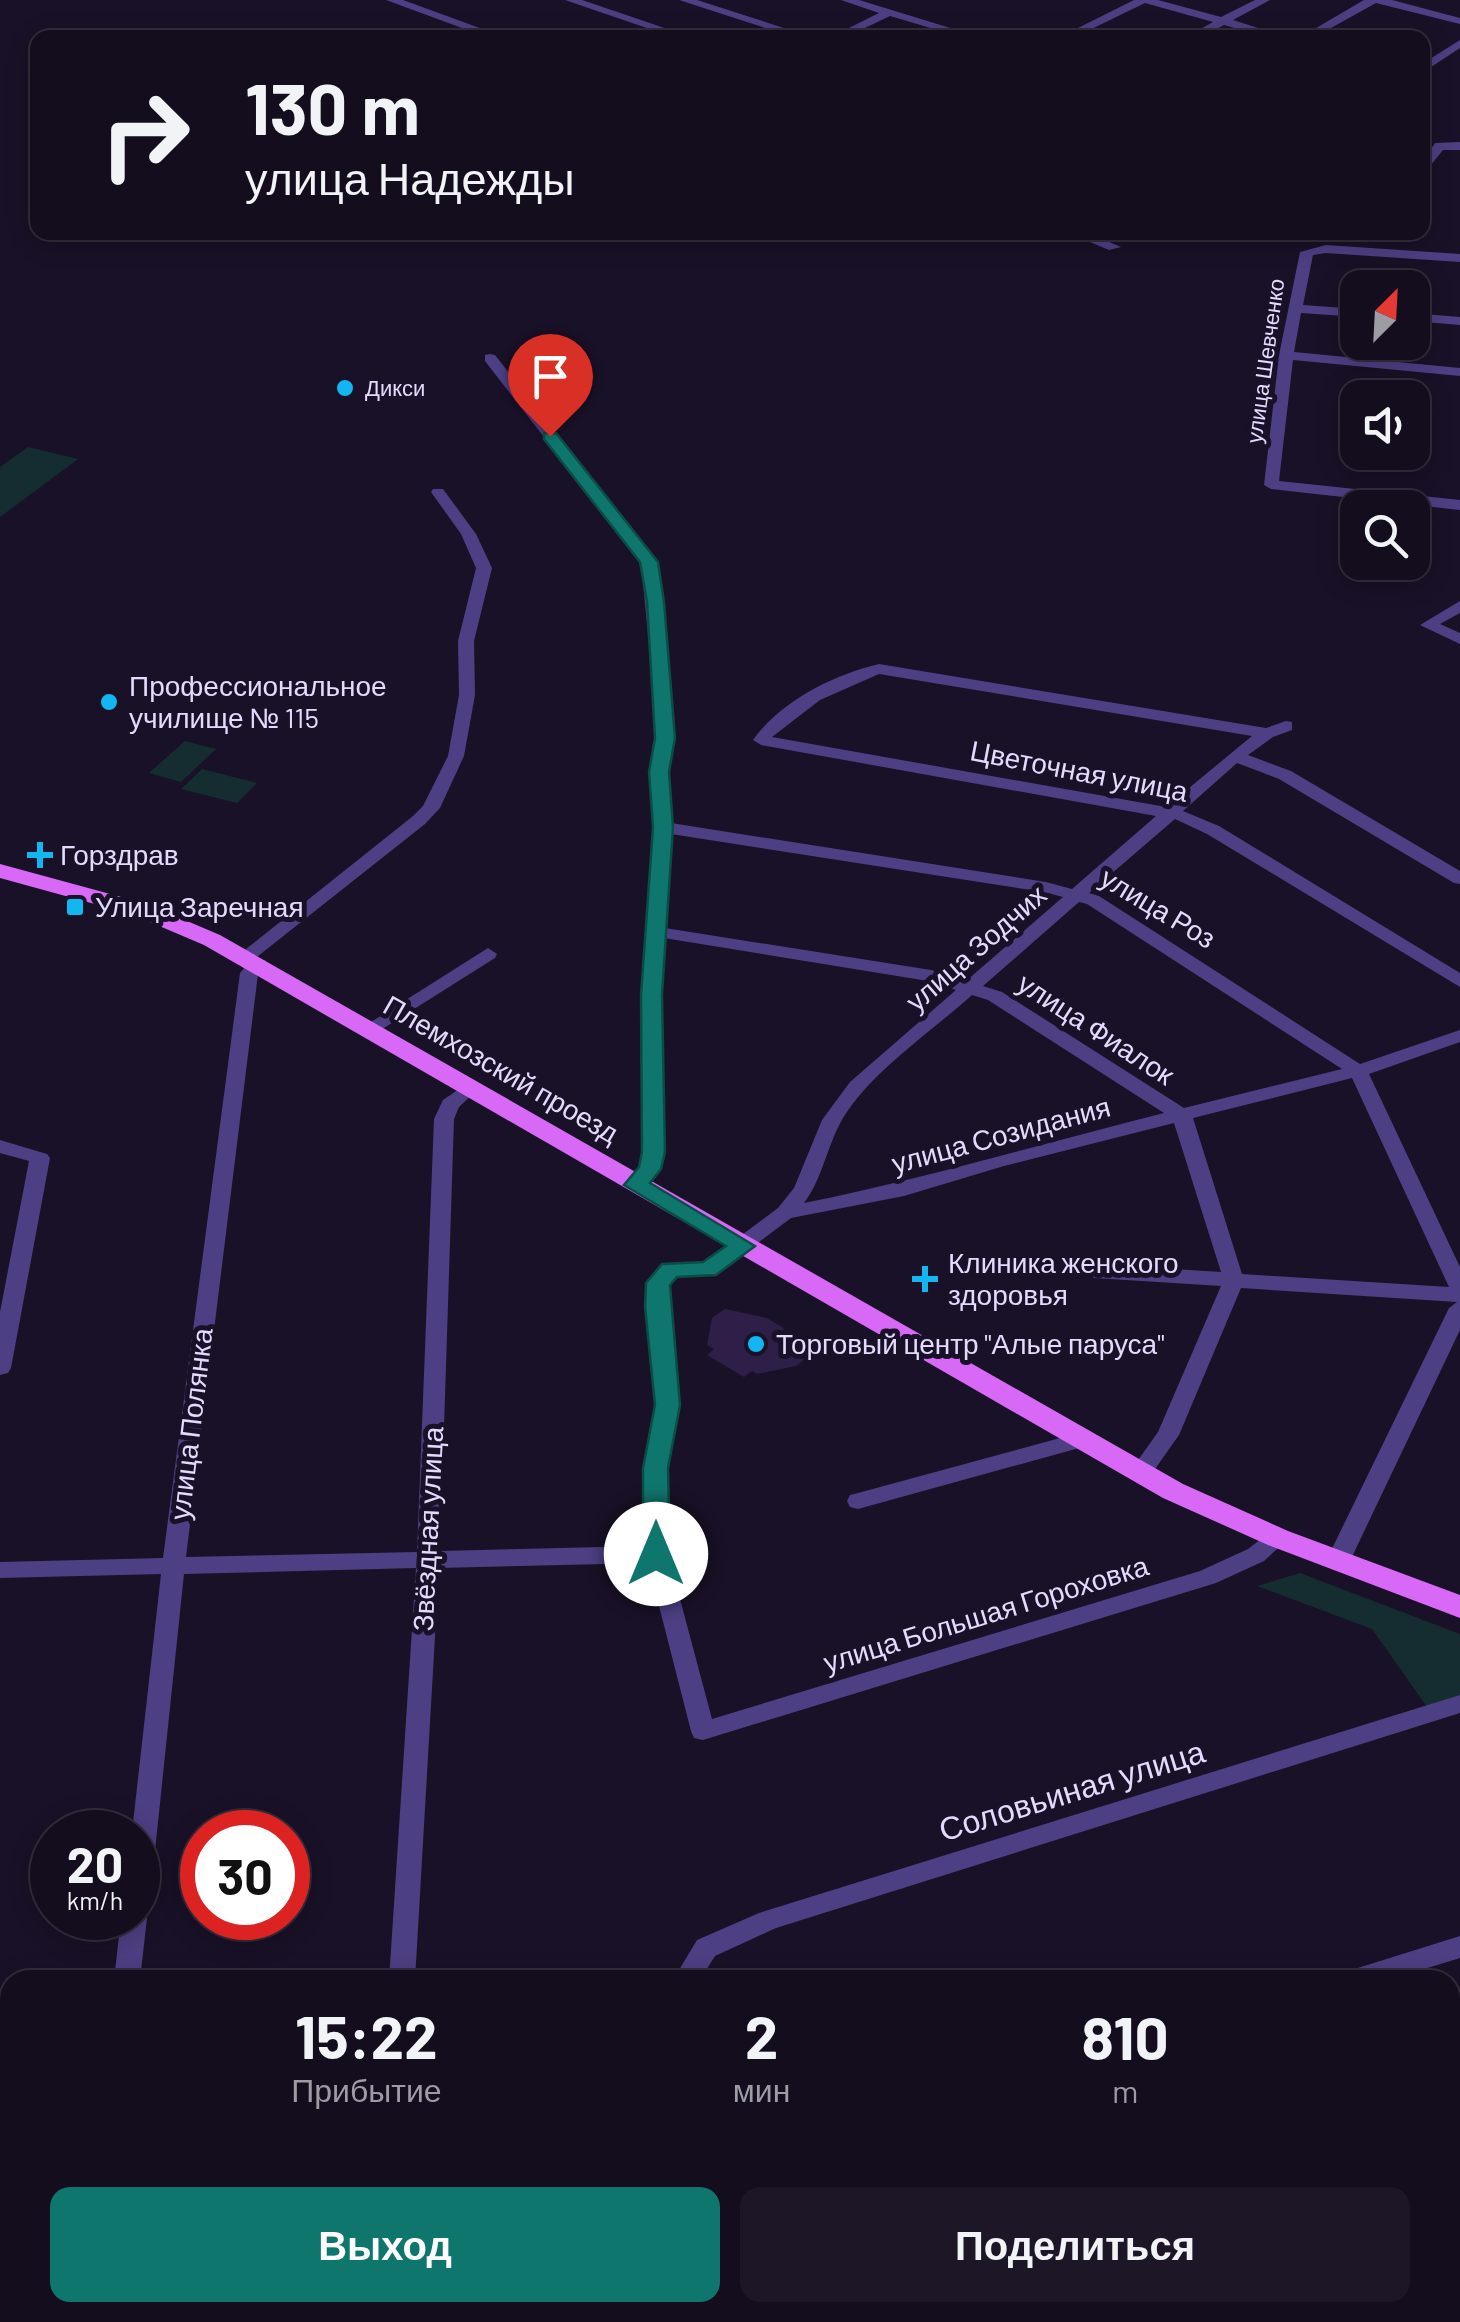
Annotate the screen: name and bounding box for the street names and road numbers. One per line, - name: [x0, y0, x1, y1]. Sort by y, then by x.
- street label: улица Шевченко: [1240, 277, 1289, 445]
- street label: Цветочная улица: [968, 732, 1191, 808]
- street label: улица Роз: [1095, 860, 1222, 955]
- street label: улица Зодчих: [898, 877, 1053, 1017]
- street label: улица Фиалок: [1012, 965, 1182, 1092]
- street label: Племхозский проезд: [378, 987, 625, 1149]
- street label: улица Созидания: [888, 1089, 1114, 1180]
- street label: улица Полянка: [161, 1326, 219, 1522]
- street label: Звёздная улица: [405, 1425, 449, 1632]
- street label: улица Большая Гороховка: [819, 1547, 1153, 1679]
- street label: Соловьиная улица: [934, 1731, 1209, 1849]

